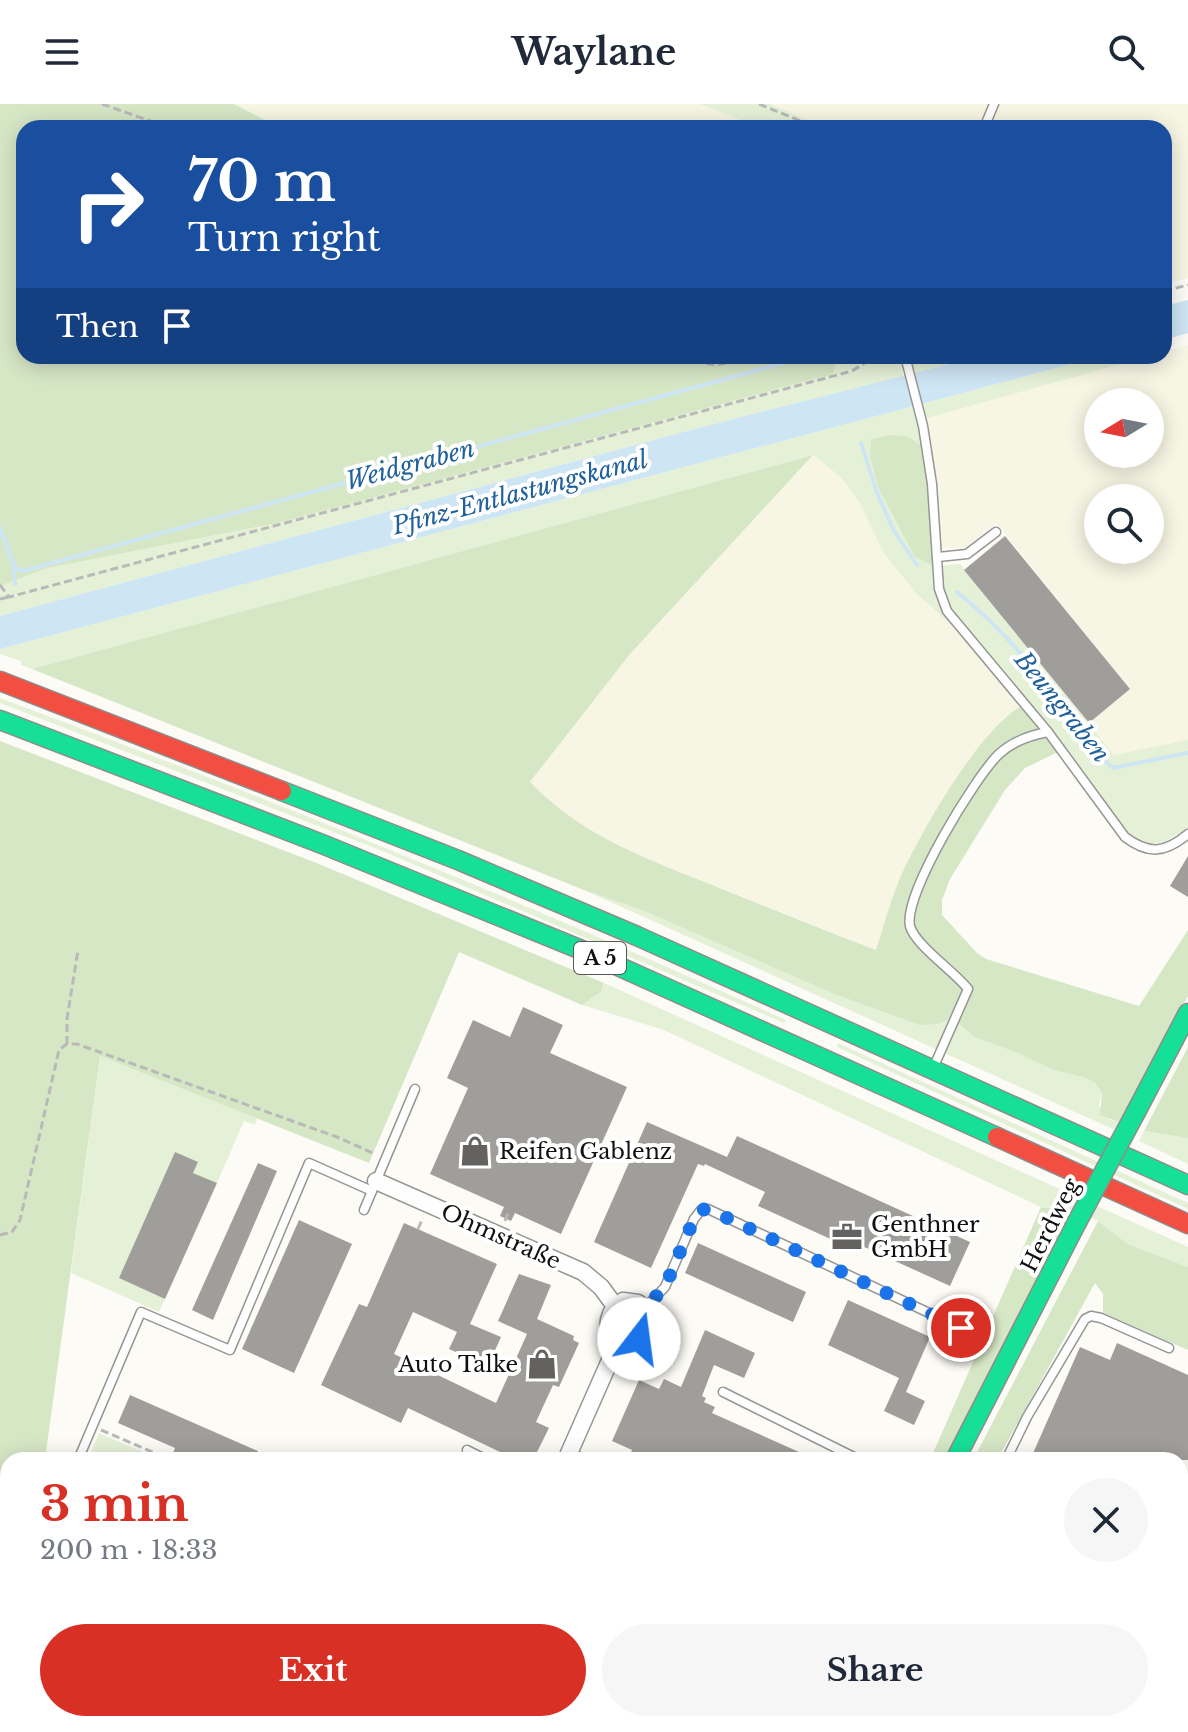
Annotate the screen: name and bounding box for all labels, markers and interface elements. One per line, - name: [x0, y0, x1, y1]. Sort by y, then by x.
- icon: menu: [40, 30, 84, 74]
- text: Waylane: [512, 30, 676, 75]
- icon: search: [1104, 30, 1148, 74]
- text: 70 m: [188, 147, 336, 216]
- icon: right: [56, 152, 160, 256]
- text: Turn right: [188, 216, 381, 261]
- icon: arrive: [155, 304, 199, 348]
- text: Then: [56, 308, 139, 345]
- north arrow: [1084, 388, 1164, 468]
- map controls: [1084, 388, 1164, 564]
- water label: Weidgraben: [342, 433, 477, 496]
- water label: Pfinz-Entlastungskanal: [388, 444, 651, 541]
- button: search: [1084, 484, 1164, 564]
- water label: Beungraben: [1008, 645, 1116, 768]
- road number: A 5: [574, 942, 626, 974]
- shop icon: Reifen Gablenz: [458, 1134, 492, 1168]
- place label: Reifen Gablenz: [499, 1138, 672, 1165]
- street label: Herdweg: [1015, 1173, 1086, 1277]
- street label: Ohmstraße: [437, 1198, 565, 1275]
- place label: Genthner GmbH: [871, 1211, 980, 1263]
- office icon: Genthner GmbH: [830, 1220, 864, 1254]
- pin: [927, 1294, 995, 1362]
- position arrow: [597, 1297, 681, 1381]
- icon: arrive: [939, 1306, 983, 1350]
- shop icon: Auto Talke: [525, 1347, 559, 1381]
- place label: Auto Talke: [397, 1351, 518, 1378]
- text: 3 min: [40, 1474, 189, 1534]
- button: close: [1064, 1478, 1148, 1562]
- text: 200 m · 18:33: [40, 1534, 218, 1566]
- button: Exit: [40, 1624, 586, 1716]
- button: Share: [602, 1624, 1148, 1716]

